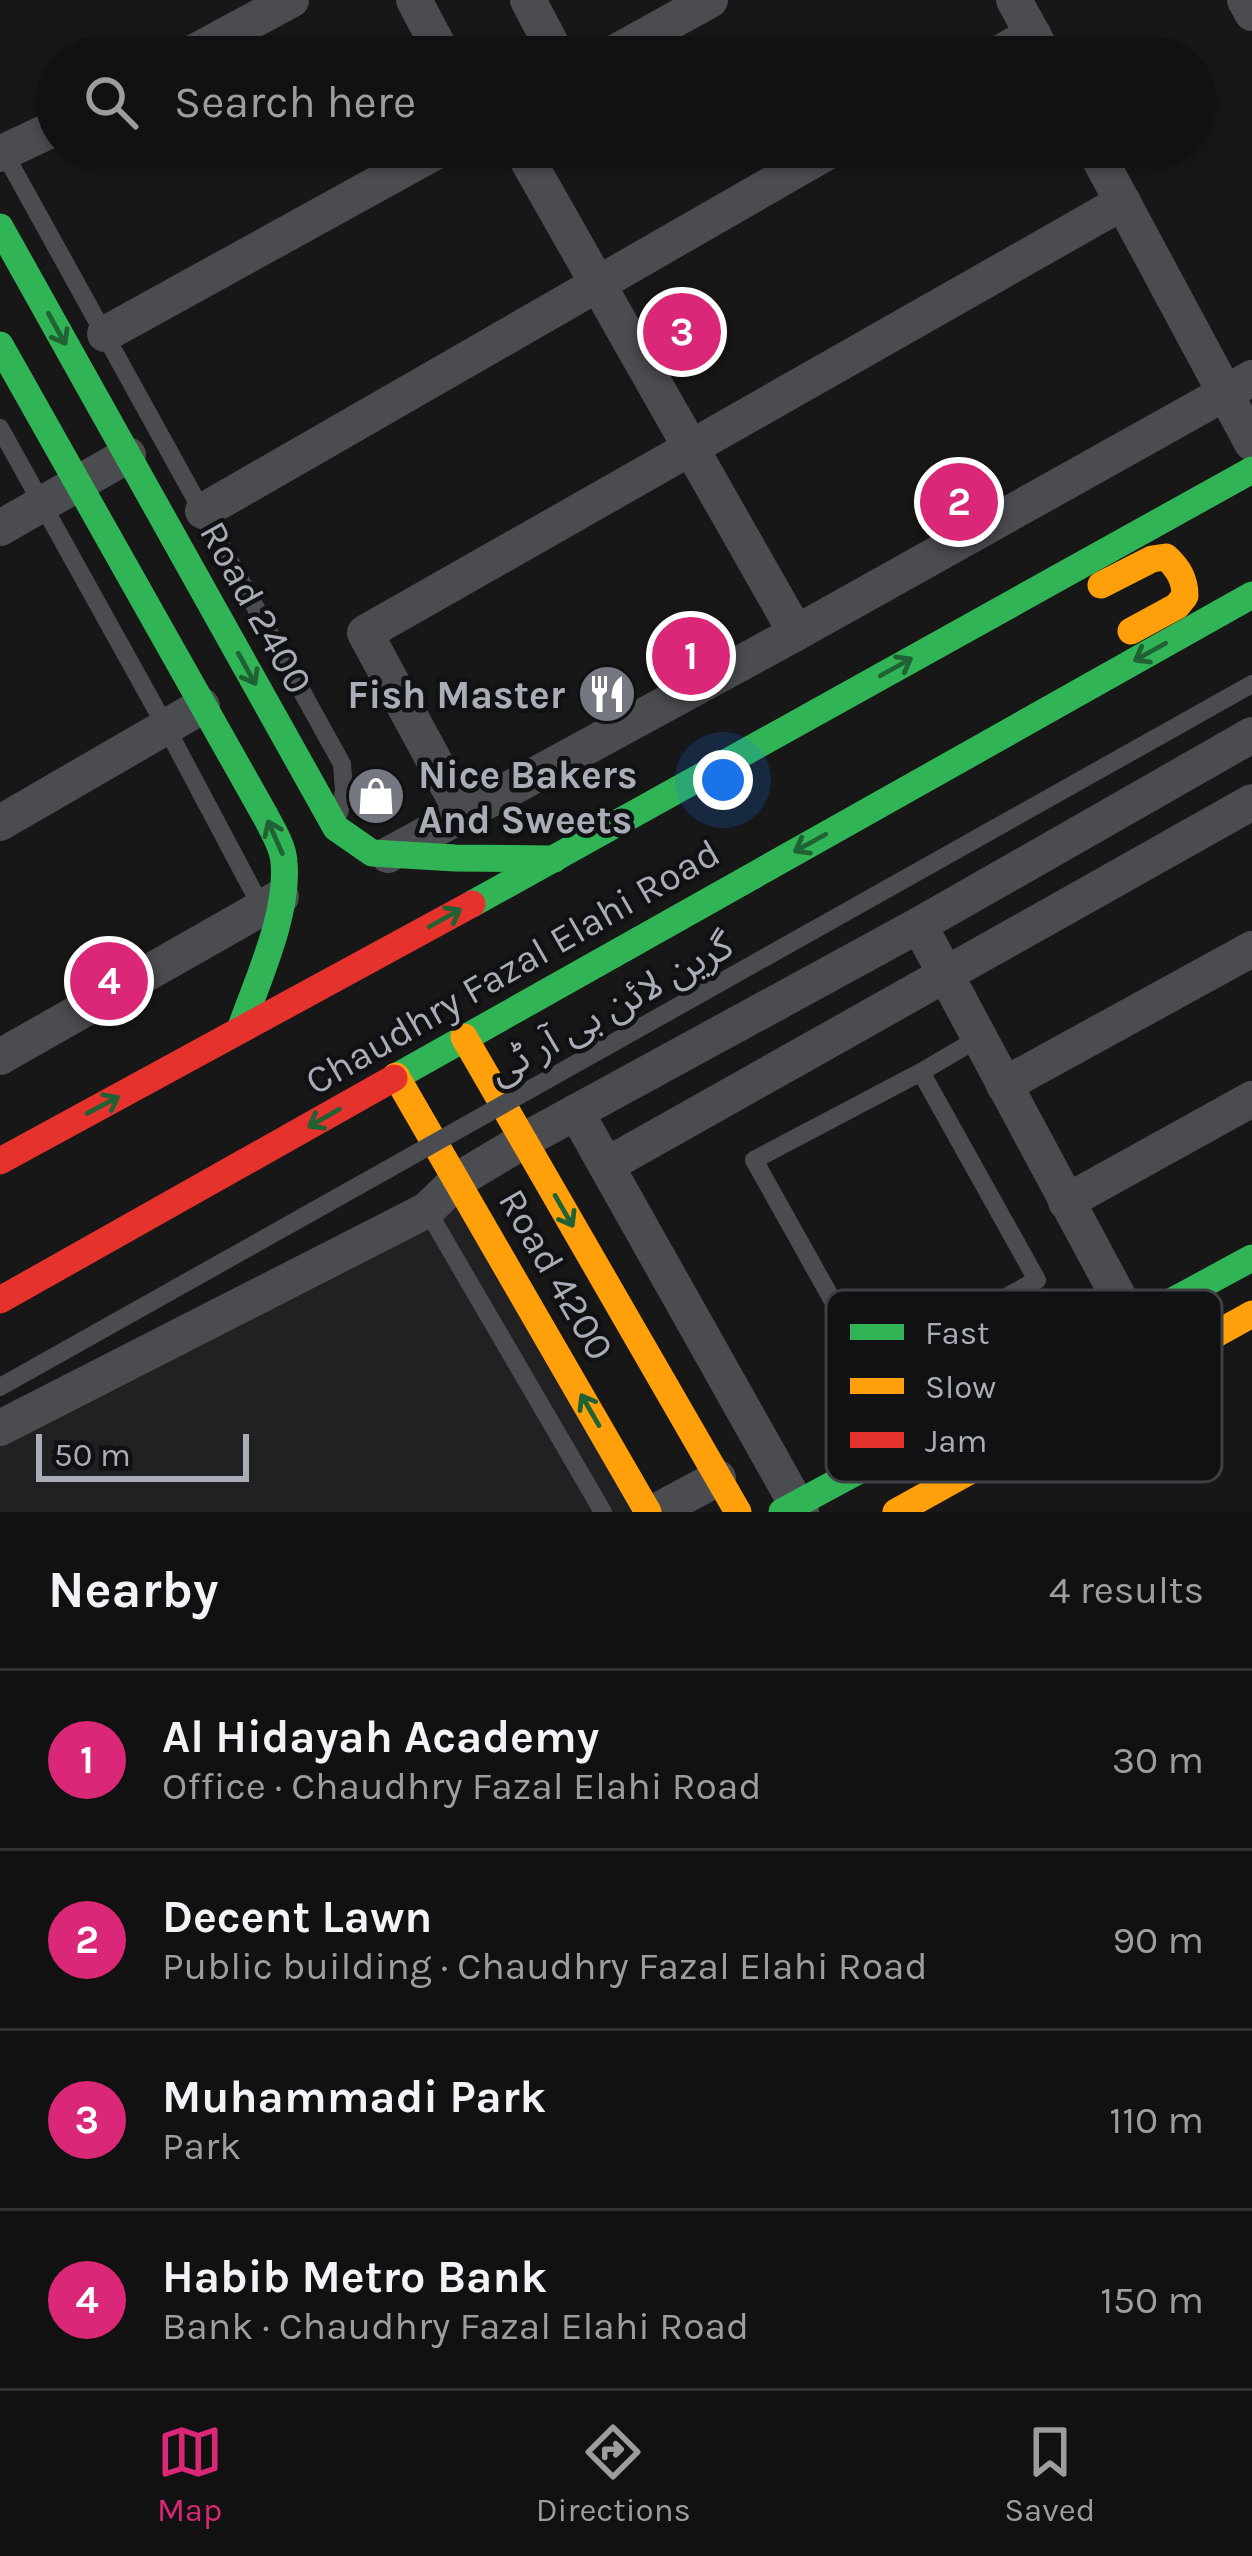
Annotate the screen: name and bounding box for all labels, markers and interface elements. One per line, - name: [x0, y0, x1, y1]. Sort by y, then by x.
- search box: [36, 36, 1216, 168]
- icon: search: [78, 69, 144, 135]
- text: Search here: [174, 76, 416, 128]
- pin: 3: [643, 287, 721, 377]
- one-way arrow: [46, 311, 69, 346]
- pin: 2: [920, 457, 998, 547]
- street label: Road 2400: [190, 513, 322, 702]
- pin: 1: [652, 611, 730, 701]
- one-way arrow: [1133, 641, 1168, 665]
- one-way arrow: [236, 651, 260, 686]
- one-way arrow: [878, 655, 913, 679]
- restaurant icon: Fish Master: [576, 663, 638, 725]
- place label: Fish Master: [347, 672, 566, 718]
- your location: [693, 750, 753, 810]
- place label: Nice Bakers And Sweets: [418, 752, 638, 843]
- shop icon: Nice Bakers And Sweets: [345, 765, 407, 827]
- one-way arrow: [263, 820, 285, 856]
- street label: Chaudhry Fazal Elahi Road: [297, 829, 728, 1104]
- one-way arrow: [793, 832, 828, 855]
- one-way arrow: [427, 906, 462, 929]
- street label: گرین لائن بی آر ٹی: [480, 921, 741, 1094]
- pin: 4: [70, 936, 148, 1026]
- one-way arrow: [85, 1093, 120, 1116]
- one-way arrow: [307, 1106, 342, 1130]
- street label: Road 4200: [489, 1181, 623, 1368]
- one-way arrow: [553, 1193, 577, 1228]
- legend: [826, 1290, 1222, 1482]
- text: Fast: [925, 1314, 989, 1352]
- text: Slow: [925, 1368, 996, 1406]
- one-way arrow: [577, 1394, 601, 1429]
- text: Jam: [925, 1422, 987, 1460]
- scale bar: [36, 1428, 249, 1481]
- text: 50 m: [54, 1436, 131, 1474]
- text: Nearby: [48, 1560, 218, 1620]
- text: 4 results: [1049, 1567, 1204, 1613]
- text: Al Hidayah Academy: [162, 1711, 599, 1763]
- text: 1: [80, 1737, 94, 1783]
- text: 30 m: [1112, 1737, 1204, 1783]
- text: Office · Chaudhry Fazal Elahi Road: [162, 1763, 762, 1809]
- text: Decent Lawn: [162, 1891, 432, 1943]
- text: 2: [75, 1917, 99, 1963]
- text: 90 m: [1112, 1917, 1204, 1963]
- text: Public building · Chaudhry Fazal Elahi Road: [162, 1943, 928, 1989]
- text: Muhammadi Park: [162, 2071, 546, 2123]
- text: 3: [75, 2097, 99, 2143]
- text: 110 m: [1109, 2097, 1204, 2143]
- text: Park: [162, 2123, 241, 2169]
- text: Habib Metro Bank: [162, 2251, 547, 2303]
- text: 4: [75, 2277, 99, 2323]
- text: 150 m: [1100, 2277, 1204, 2323]
- text: Bank · Chaudhry Fazal Elahi Road: [162, 2303, 749, 2349]
- tab: Map: [157, 2419, 223, 2529]
- tab: Directions: [536, 2419, 691, 2529]
- tab: Saved: [1004, 2419, 1095, 2529]

